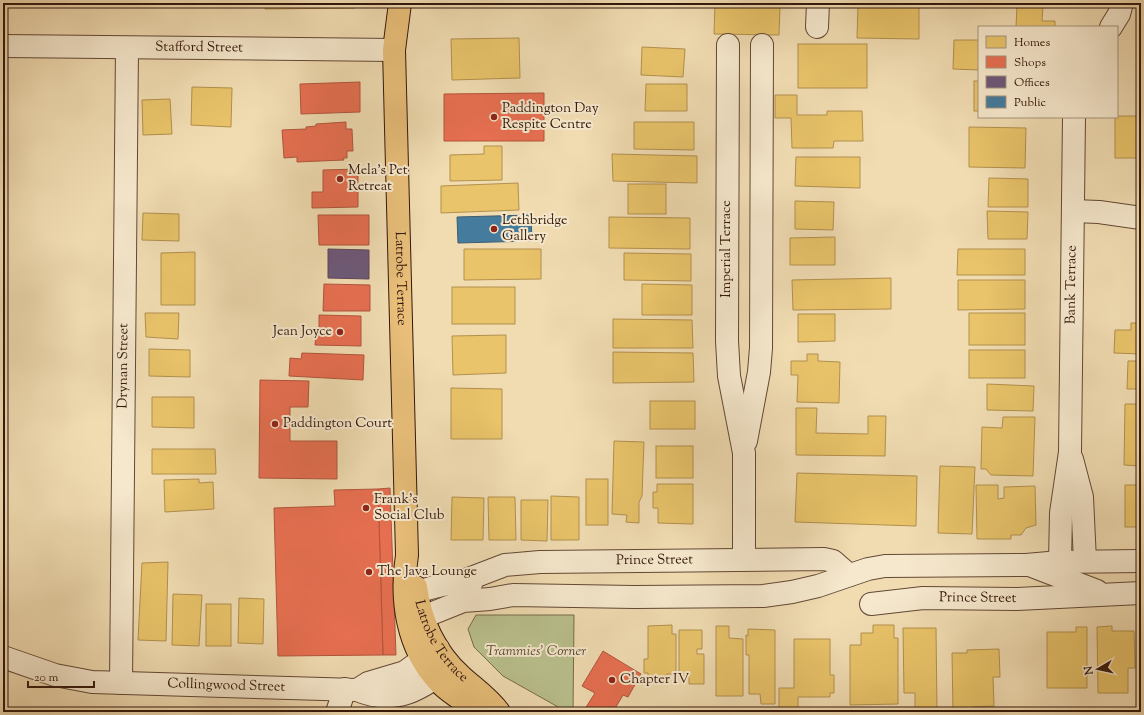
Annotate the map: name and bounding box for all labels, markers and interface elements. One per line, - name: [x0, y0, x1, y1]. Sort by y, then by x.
- legend: [978, 26, 1118, 118]
- text: Homes: [1014, 34, 1050, 52]
- street label: Stafford Street: [155, 38, 243, 58]
- text: Shops: [1014, 54, 1046, 72]
- text: Offices: [1014, 74, 1050, 92]
- text: Public: [1014, 94, 1047, 112]
- place label: Paddington Day Respite Centre: [502, 99, 599, 135]
- marker: Paddington Day Respite Centre: [489, 112, 499, 122]
- place label: Mela's Pet Retreat: [348, 161, 408, 197]
- marker: Mela's Pet Retreat: [335, 174, 345, 184]
- street label: Imperial Terrace: [717, 200, 737, 298]
- place label: Lethbridge Gallery: [502, 211, 568, 247]
- marker: Lethbridge Gallery: [489, 224, 499, 234]
- street label: Latrobe Terrace: [389, 231, 411, 326]
- street label: Bank Terrace: [1062, 245, 1082, 324]
- place label: Jean Joyce: [272, 322, 332, 342]
- street label: Drynan Street: [114, 323, 134, 409]
- marker: Jean Joyce: [335, 327, 345, 337]
- place label: Paddington Court: [283, 414, 392, 434]
- marker: Paddington Court: [270, 419, 280, 429]
- place label: Frank's Social Club: [374, 490, 445, 526]
- marker: Frank's Social Club: [361, 503, 371, 513]
- street label: Prince Street: [616, 550, 693, 571]
- place label: The Java Lounge: [377, 562, 477, 582]
- marker: The Java Lounge: [364, 567, 374, 577]
- street label: Prince Street: [939, 588, 1017, 609]
- street label: Latrobe Terrace: [409, 598, 472, 688]
- park label: Trammies' Corner: [486, 642, 586, 662]
- north arrow: [1078, 649, 1118, 689]
- scale bar: [28, 663, 94, 689]
- text: N: [1080, 665, 1098, 677]
- text: 20 m: [34, 669, 59, 687]
- place label: Chapter IV: [620, 670, 690, 690]
- street label: Collingwood Street: [167, 674, 286, 698]
- marker: Chapter IV: [607, 675, 617, 685]

